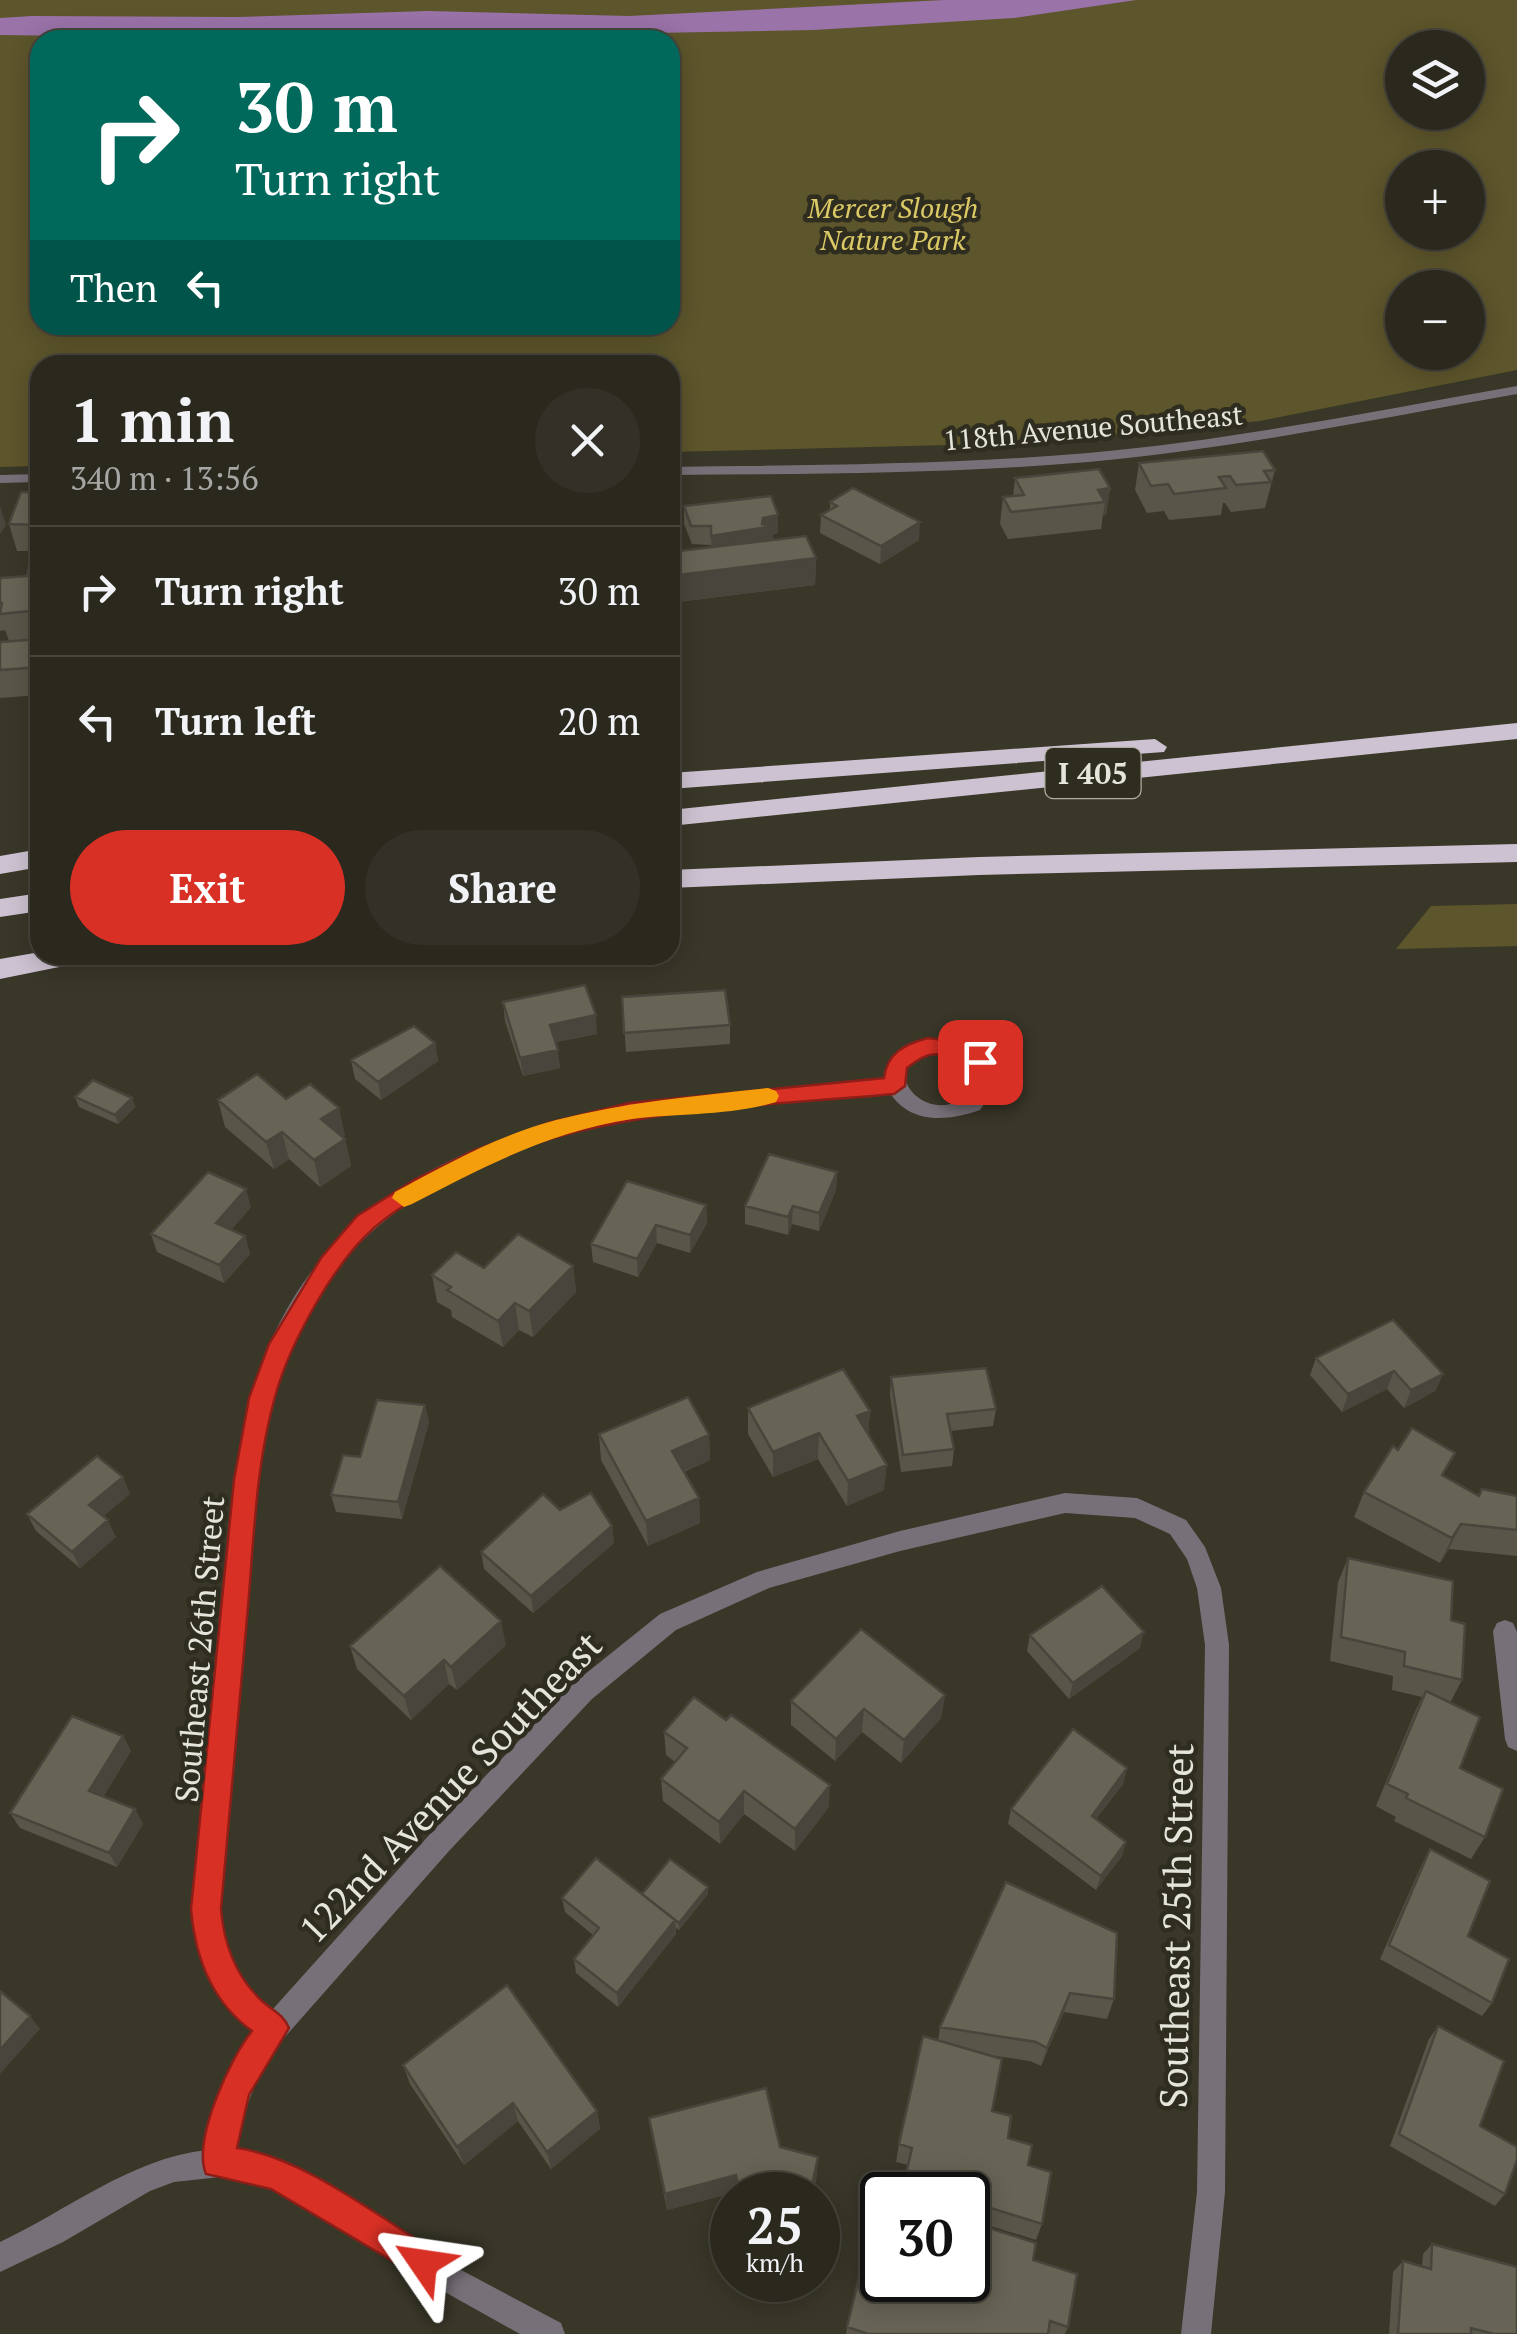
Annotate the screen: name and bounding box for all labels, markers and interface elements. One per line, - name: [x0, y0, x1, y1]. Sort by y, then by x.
- map controls: [1385, 30, 1485, 370]
- button: layers: [1385, 30, 1485, 130]
- text: 30 m: [235, 59, 398, 152]
- icon: right: [70, 70, 200, 200]
- text: Turn right: [235, 148, 440, 208]
- button: +: [1385, 150, 1485, 250]
- park label: Mercer Slough Nature Park: [807, 189, 978, 258]
- icon: left: [178, 260, 233, 315]
- text: Then: [70, 263, 158, 313]
- button: −: [1385, 270, 1485, 370]
- text: 1 min: [70, 380, 234, 459]
- button: close: [535, 388, 640, 493]
- street label: 118th Avenue Southeast: [942, 395, 1245, 459]
- text: 340 m · 13:56: [70, 457, 258, 499]
- icon: right: [70, 564, 125, 619]
- text: Turn right: [155, 566, 344, 616]
- text: 30 m: [557, 566, 640, 616]
- icon: left: [70, 694, 125, 749]
- text: Turn left: [155, 696, 316, 746]
- text: 20 m: [557, 696, 640, 746]
- road number: I 405: [1046, 748, 1140, 798]
- button: Exit: [70, 830, 345, 945]
- button: Share: [365, 830, 640, 945]
- pin: [938, 1020, 1023, 1105]
- icon: arrive: [953, 1035, 1008, 1090]
- street label: Southeast 26th Street: [165, 1494, 233, 1804]
- street label: 122nd Avenue Southeast: [288, 1620, 612, 1954]
- street label: Southeast 25th Street: [1148, 1743, 1204, 2109]
- speed limit sign: 30: [860, 2172, 990, 2302]
- text: 25: [747, 2192, 803, 2258]
- position arrow: [371, 2211, 475, 2315]
- text: km/h: [746, 2246, 804, 2279]

